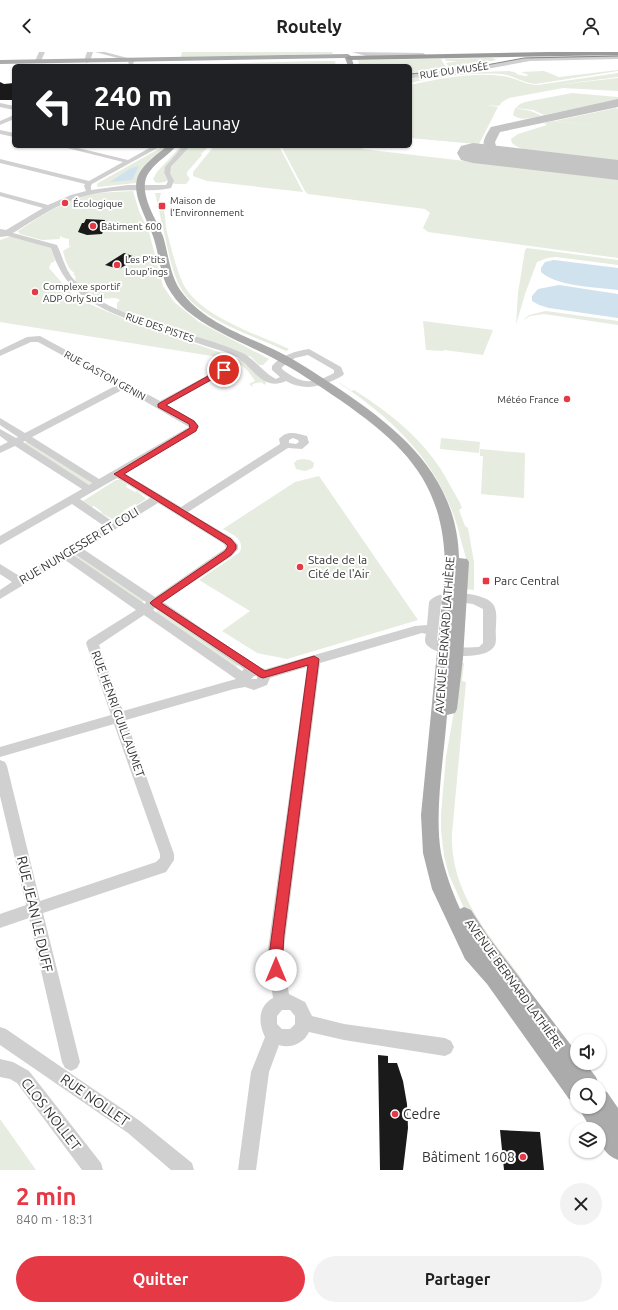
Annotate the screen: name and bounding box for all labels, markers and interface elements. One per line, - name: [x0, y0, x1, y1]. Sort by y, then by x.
- icon: back: [16, 15, 38, 37]
- icon: person: [580, 15, 602, 37]
- text: Routely: [276, 16, 342, 36]
- street label: RUE DU MUSÉE: [419, 59, 489, 81]
- icon: left: [28, 80, 80, 132]
- text: 240 m: [94, 80, 172, 111]
- text: Rue André Launay: [94, 113, 240, 133]
- place label: Maison de l'Environnement: [170, 195, 244, 218]
- place label: Écologique: [73, 197, 123, 209]
- marker: Écologique: [60, 198, 70, 208]
- marker: Maison de l'Environnement: [157, 201, 167, 211]
- marker: Bâtiment 600: [88, 221, 98, 231]
- place label: Bâtiment 600: [101, 221, 162, 232]
- place label: Les P'tits Loup'ings: [125, 254, 168, 277]
- marker: Les P'tits Loup'ings: [112, 260, 122, 270]
- place label: Complexe sportif ADP Orly Sud: [43, 281, 121, 304]
- marker: Complexe sportif ADP Orly Sud: [30, 287, 40, 297]
- street label: RUE DES PISTES: [124, 311, 195, 344]
- street label: RUE GASTON GENIN: [62, 349, 147, 402]
- pin: [207, 353, 241, 387]
- icon: arrive: [213, 359, 235, 381]
- place label: Météo France: [497, 394, 559, 405]
- marker: Météo France: [562, 394, 572, 404]
- street label: RUE NUNGESSER ET COLI: [17, 505, 141, 586]
- place label: Stade de la Cité de l'Air: [308, 553, 370, 580]
- street label: AVENUE BERNARD LATHIÈRE: [433, 556, 456, 714]
- marker: Stade de la Cité de l'Air: [295, 562, 305, 572]
- place label: Parc Central: [494, 574, 560, 587]
- marker: Parc Central: [481, 576, 491, 586]
- street label: RUE HENRI GUILLAUMET: [89, 649, 148, 779]
- street label: RUE JEAN LE DUFF: [14, 854, 56, 974]
- street label: AVENUE BERNARD LATHIÈRE: [463, 916, 566, 1051]
- position arrow: [255, 949, 297, 991]
- map controls: [570, 1034, 606, 1158]
- button: sound: [570, 1034, 606, 1070]
- street label: RUE NOLLET: [58, 1070, 133, 1130]
- street label: CLOS NOLLET: [18, 1075, 84, 1154]
- button: search: [570, 1078, 606, 1114]
- place label: Cedre: [403, 1106, 441, 1122]
- marker: Cedre: [390, 1109, 400, 1119]
- button: layers: [570, 1122, 606, 1158]
- place label: Bâtiment 1608: [422, 1149, 515, 1165]
- marker: Bâtiment 1608: [518, 1152, 528, 1162]
- text: 2 min: [16, 1183, 77, 1210]
- button: close: [560, 1183, 602, 1225]
- text: 840 m · 18:31: [16, 1212, 94, 1226]
- button: Quitter: [16, 1256, 305, 1302]
- button: Partager: [313, 1256, 602, 1302]

